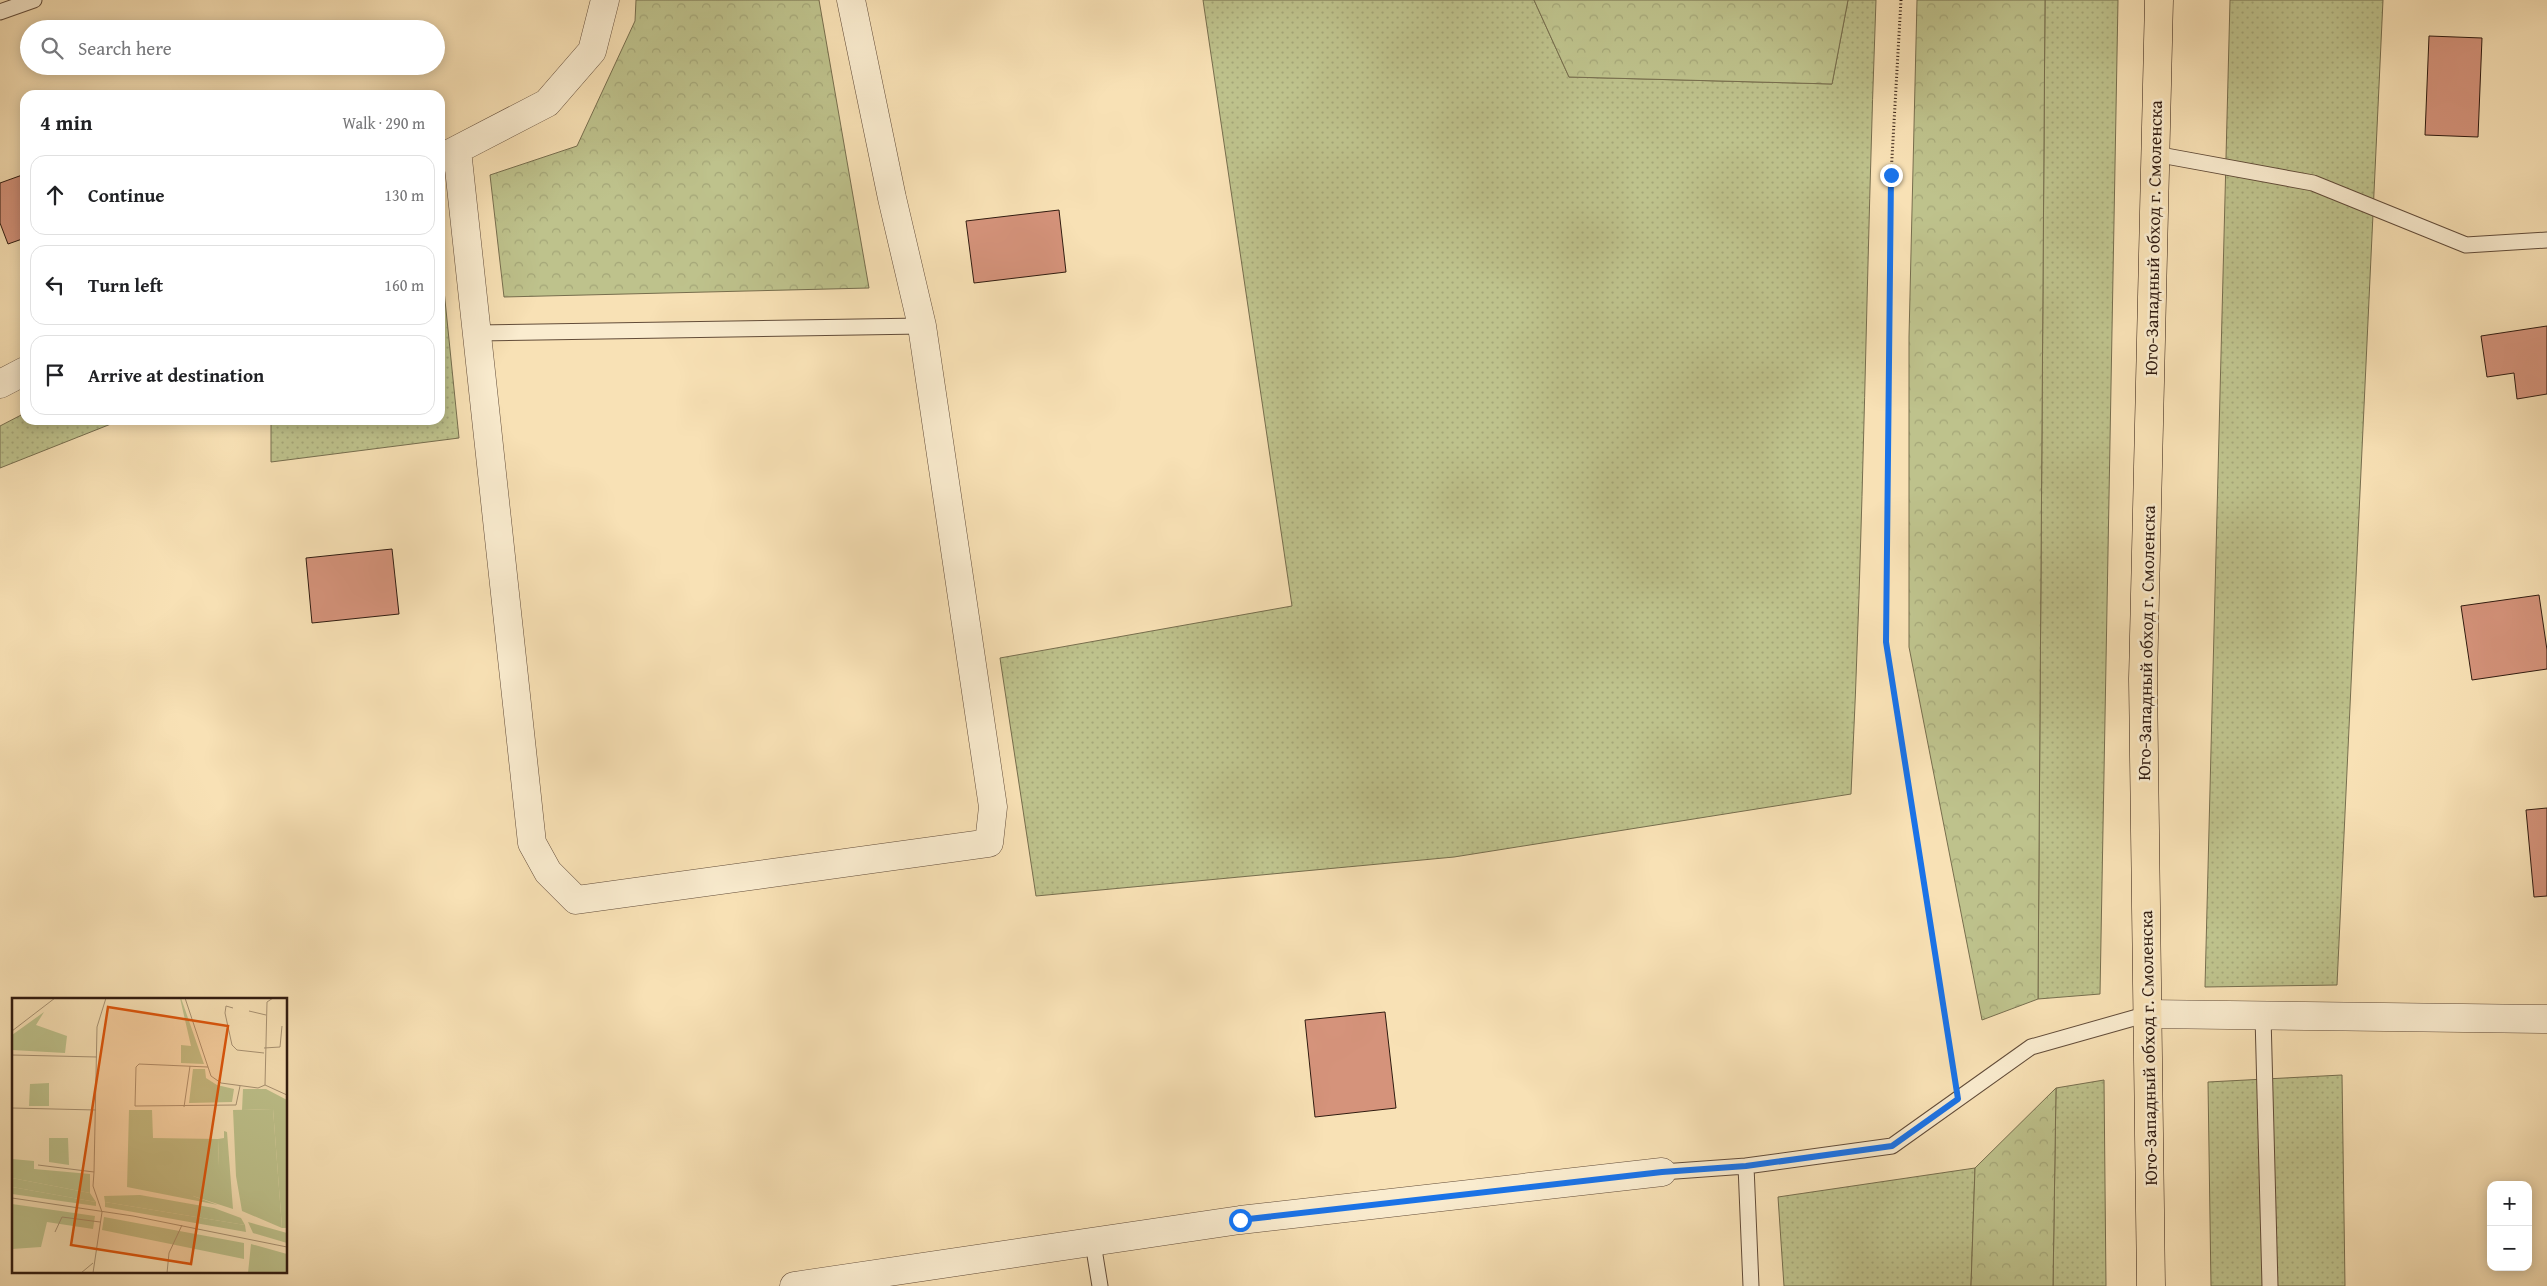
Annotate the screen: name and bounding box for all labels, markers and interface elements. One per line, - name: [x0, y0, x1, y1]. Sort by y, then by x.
- search box: [20, 20, 445, 75]
- icon: search: [38, 34, 66, 62]
- text: Search here: [78, 34, 172, 62]
- street label: Юго-Западный обход г. Смоленска: [2137, 100, 2169, 376]
- text: 4 min: [40, 107, 92, 138]
- text: Walk · 290 m: [342, 111, 425, 135]
- route end: [1880, 164, 1903, 187]
- icon: ahead: [41, 181, 69, 209]
- text: Continue: [88, 181, 165, 209]
- text: 130 m: [384, 183, 424, 207]
- icon: left: [41, 271, 69, 299]
- text: Turn left: [88, 271, 163, 299]
- text: 160 m: [384, 273, 424, 297]
- icon: arrive: [41, 361, 69, 389]
- text: Arrive at destination: [88, 361, 264, 389]
- street label: Юго-Западный обход г. Смоленска: [2130, 505, 2162, 781]
- street label: Юго-Западный обход г. Смоленска: [2132, 910, 2164, 1186]
- inset map: [12, 998, 288, 1274]
- map controls: [2487, 1181, 2532, 1271]
- button: +: [2487, 1181, 2532, 1226]
- route start: [1229, 1209, 1252, 1232]
- button: −: [2487, 1226, 2532, 1271]

